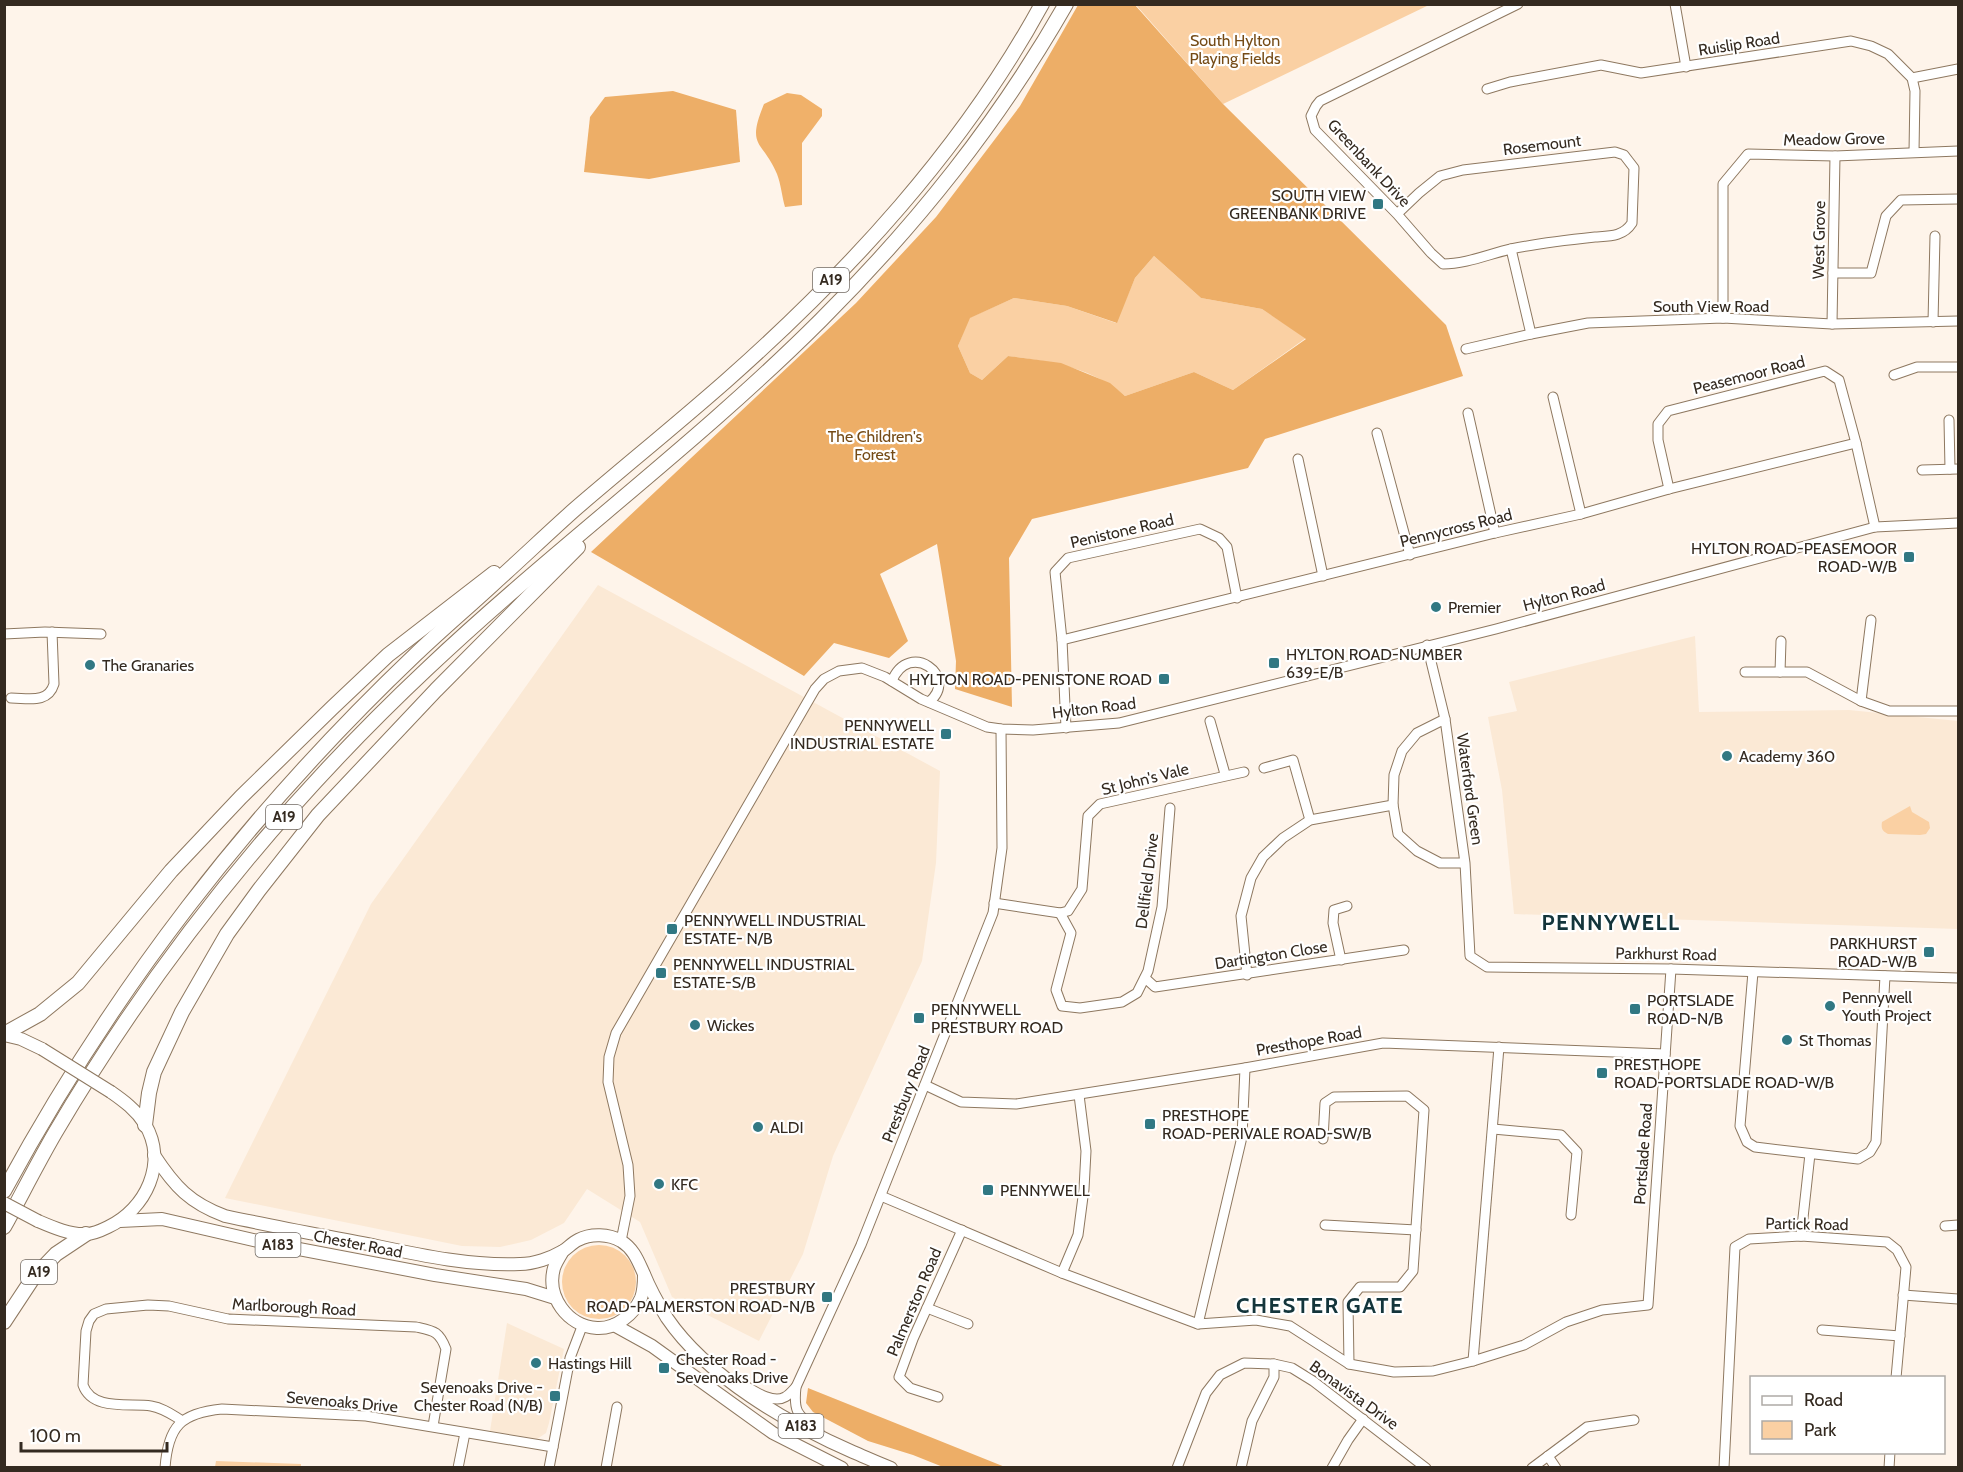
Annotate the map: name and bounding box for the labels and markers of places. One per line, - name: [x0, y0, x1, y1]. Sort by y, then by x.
- place label: SOUTH VIEW GREENBANK DRIVE: [1229, 186, 1367, 223]
- marker: SOUTH VIEW GREENBANK DRIVE: [1371, 197, 1385, 211]
- place label: HYLTON ROAD-PEASEMOOR ROAD-W/B: [1691, 539, 1897, 576]
- marker: HYLTON ROAD-PEASEMOOR ROAD-W/B: [1902, 550, 1916, 564]
- place label: Premier: [1448, 598, 1502, 617]
- marker: Premier: [1429, 600, 1443, 614]
- place label: HYLTON ROAD-NUMBER 639-E/B: [1286, 645, 1463, 682]
- place label: The Granaries: [102, 656, 194, 675]
- marker: HYLTON ROAD-NUMBER 639-E/B: [1267, 656, 1281, 670]
- marker: The Granaries: [83, 658, 97, 672]
- place label: HYLTON ROAD-PENISTONE ROAD: [909, 670, 1152, 689]
- marker: HYLTON ROAD-PENISTONE ROAD: [1157, 672, 1171, 686]
- place label: PENNYWELL INDUSTRIAL ESTATE: [790, 716, 934, 753]
- marker: PENNYWELL INDUSTRIAL ESTATE: [939, 727, 953, 741]
- place label: Academy 360: [1739, 747, 1835, 766]
- marker: Academy 360: [1720, 749, 1734, 763]
- place label: PENNYWELL INDUSTRIAL ESTATE- N/B: [684, 911, 865, 948]
- marker: PENNYWELL INDUSTRIAL ESTATE- N/B: [665, 922, 679, 936]
- place label: PARKHURST ROAD-W/B: [1830, 934, 1917, 971]
- marker: PARKHURST ROAD-W/B: [1922, 945, 1936, 959]
- place label: PENNYWELL INDUSTRIAL ESTATE-S/B: [673, 955, 854, 992]
- marker: PENNYWELL INDUSTRIAL ESTATE-S/B: [654, 966, 668, 980]
- place label: Pennywell Youth Project: [1841, 988, 1932, 1025]
- place label: PORTSLADE ROAD-N/B: [1647, 991, 1734, 1028]
- marker: Pennywell Youth Project: [1823, 999, 1837, 1013]
- place label: PENNYWELL PRESTBURY ROAD: [931, 1000, 1063, 1037]
- marker: PORTSLADE ROAD-N/B: [1628, 1002, 1642, 1016]
- marker: PENNYWELL PRESTBURY ROAD: [912, 1011, 926, 1025]
- place label: Wickes: [707, 1016, 755, 1035]
- marker: Wickes: [688, 1018, 702, 1032]
- place label: St Thomas: [1799, 1031, 1872, 1050]
- marker: St Thomas: [1780, 1033, 1794, 1047]
- place label: PRESTHOPE ROAD-PORTSLADE ROAD-W/B: [1614, 1055, 1834, 1092]
- marker: PRESTHOPE ROAD-PORTSLADE ROAD-W/B: [1595, 1066, 1609, 1080]
- place label: PRESTHOPE ROAD-PERIVALE ROAD-SW/B: [1162, 1106, 1372, 1143]
- marker: PRESTHOPE ROAD-PERIVALE ROAD-SW/B: [1143, 1117, 1157, 1131]
- place label: ALDI: [770, 1118, 804, 1137]
- marker: ALDI: [751, 1120, 765, 1134]
- place label: KFC: [671, 1175, 698, 1194]
- marker: KFC: [652, 1177, 666, 1191]
- place label: PENNYWELL: [1000, 1181, 1090, 1200]
- marker: PENNYWELL: [981, 1183, 995, 1197]
- place label: PRESTBURY ROAD-PALMERSTON ROAD-N/B: [586, 1279, 816, 1316]
- marker: PRESTBURY ROAD-PALMERSTON ROAD-N/B: [820, 1290, 834, 1304]
- place label: Chester Road - Sevenoaks Drive: [676, 1350, 788, 1387]
- place label: Hastings Hill: [548, 1354, 632, 1373]
- marker: Hastings Hill: [529, 1356, 543, 1370]
- marker: Chester Road - Sevenoaks Drive: [657, 1361, 671, 1375]
- place label: Sevenoaks Drive - Chester Road (N/B): [414, 1378, 543, 1415]
- marker: Sevenoaks Drive - Chester Road (N/B): [548, 1389, 562, 1403]

